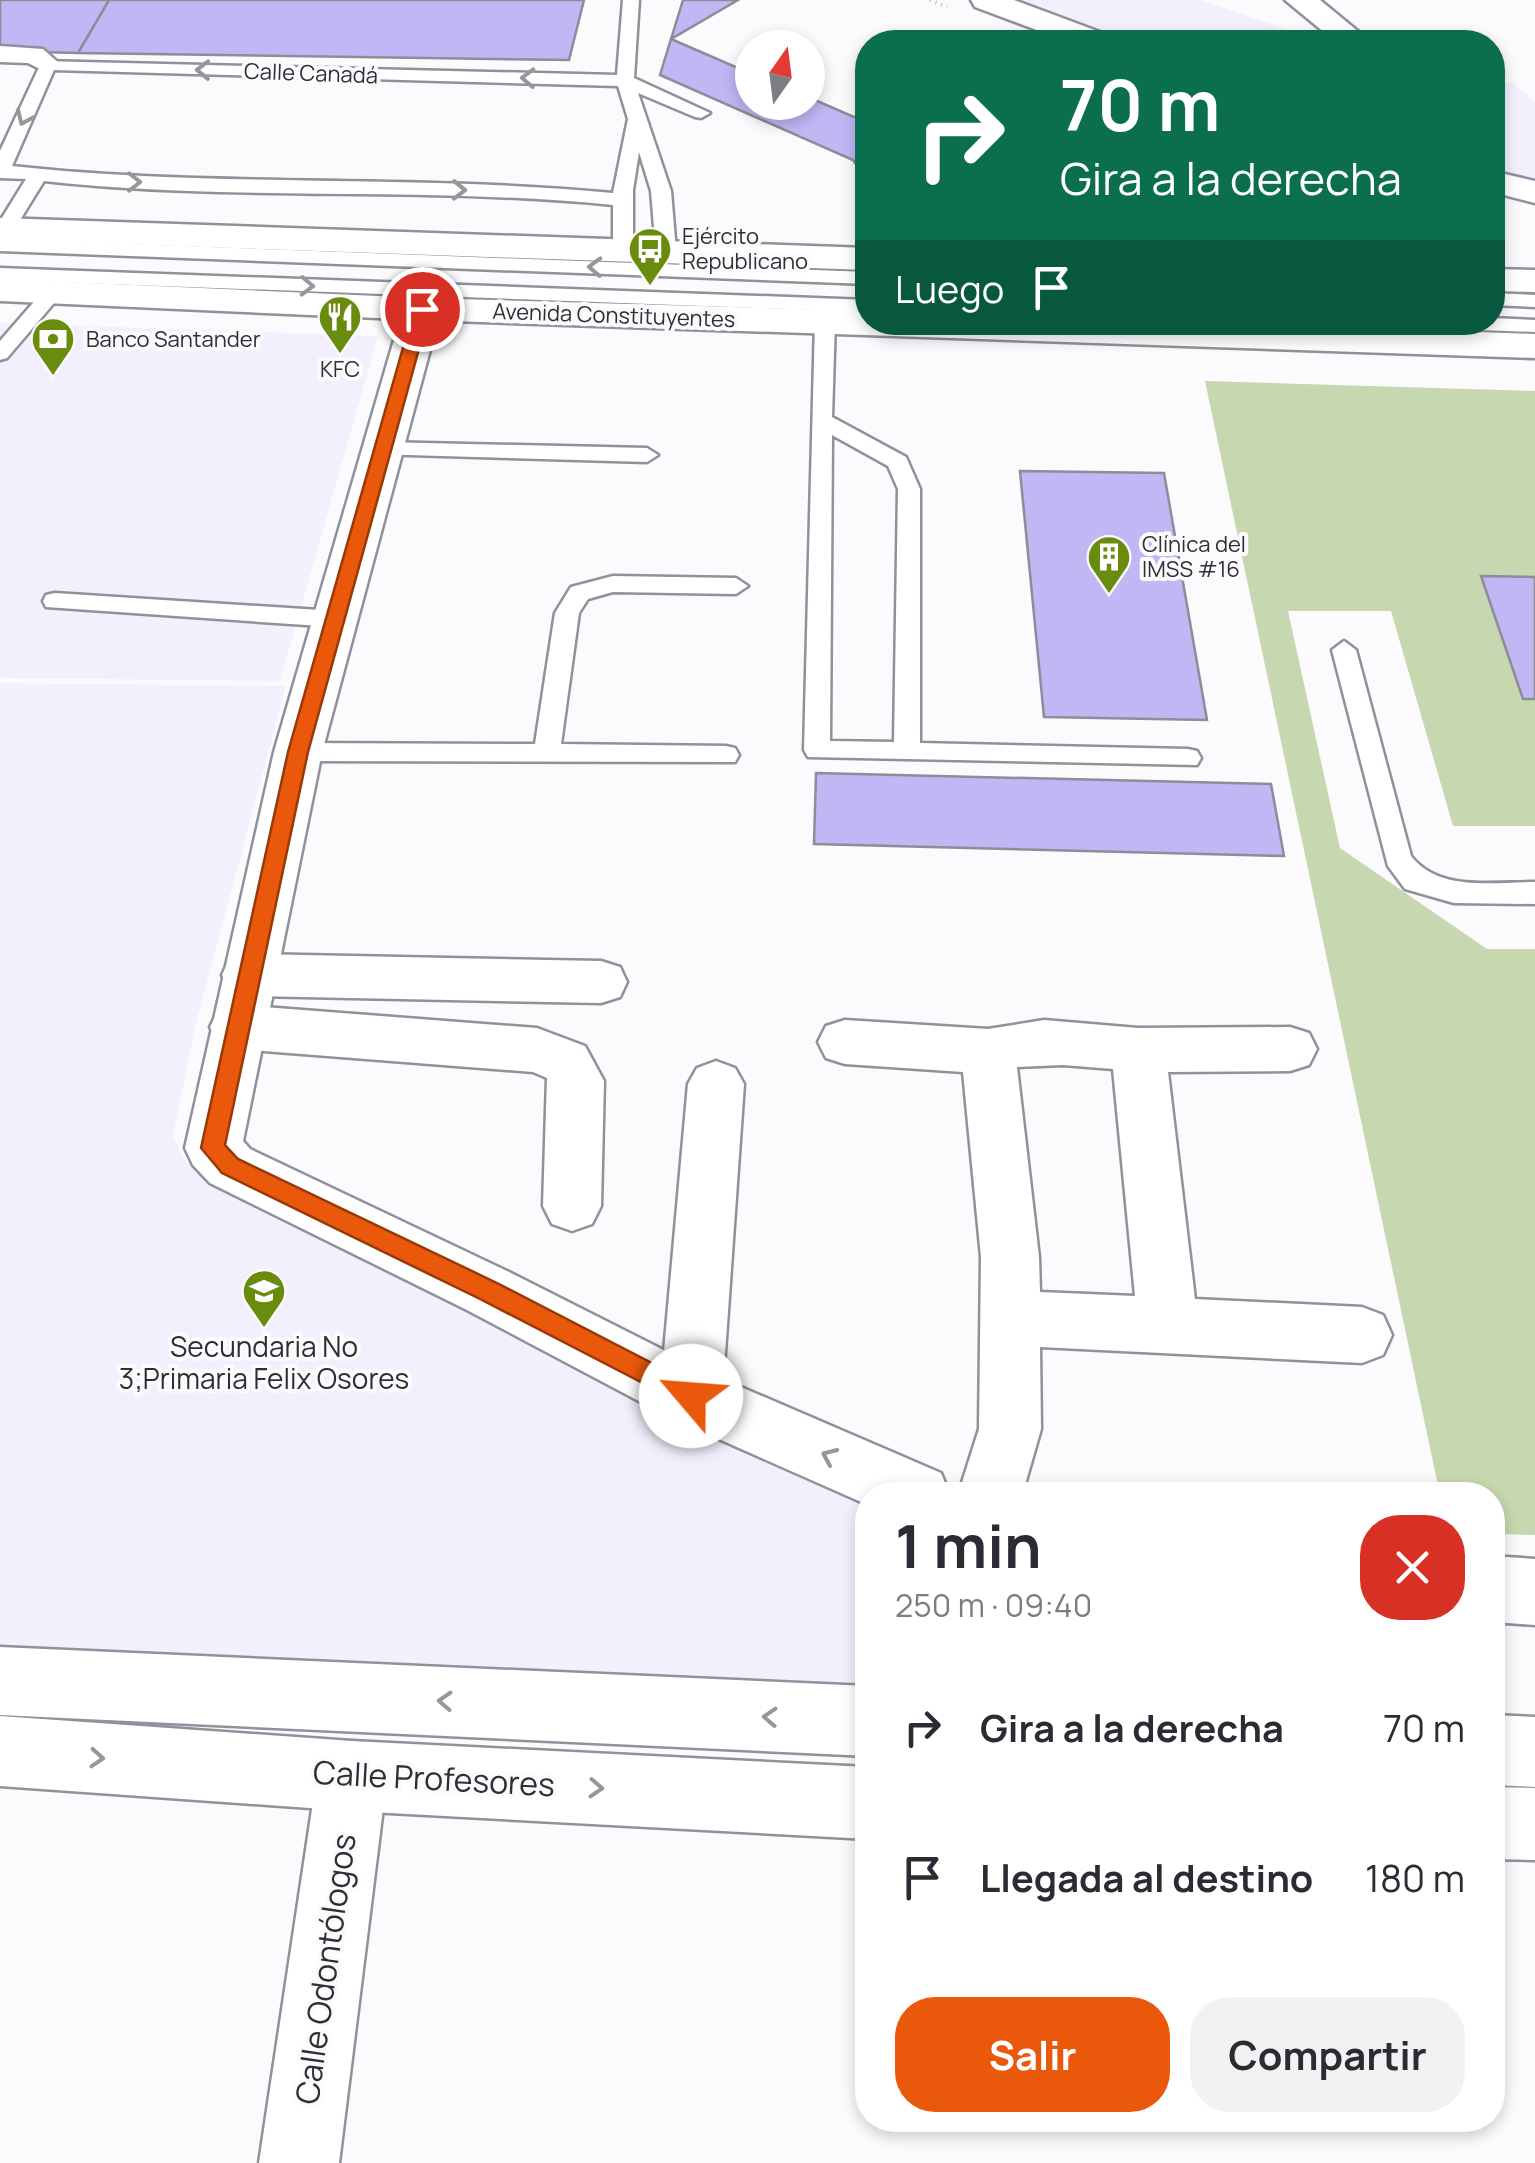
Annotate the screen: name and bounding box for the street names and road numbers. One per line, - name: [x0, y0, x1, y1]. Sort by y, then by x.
- street label: Calle Canadá: [244, 56, 378, 90]
- street label: Avenida Constituyentes: [492, 296, 736, 334]
- street label: Calle Profesores: [312, 1750, 556, 1806]
- street label: Calle Odontólogos: [284, 1831, 366, 2107]

